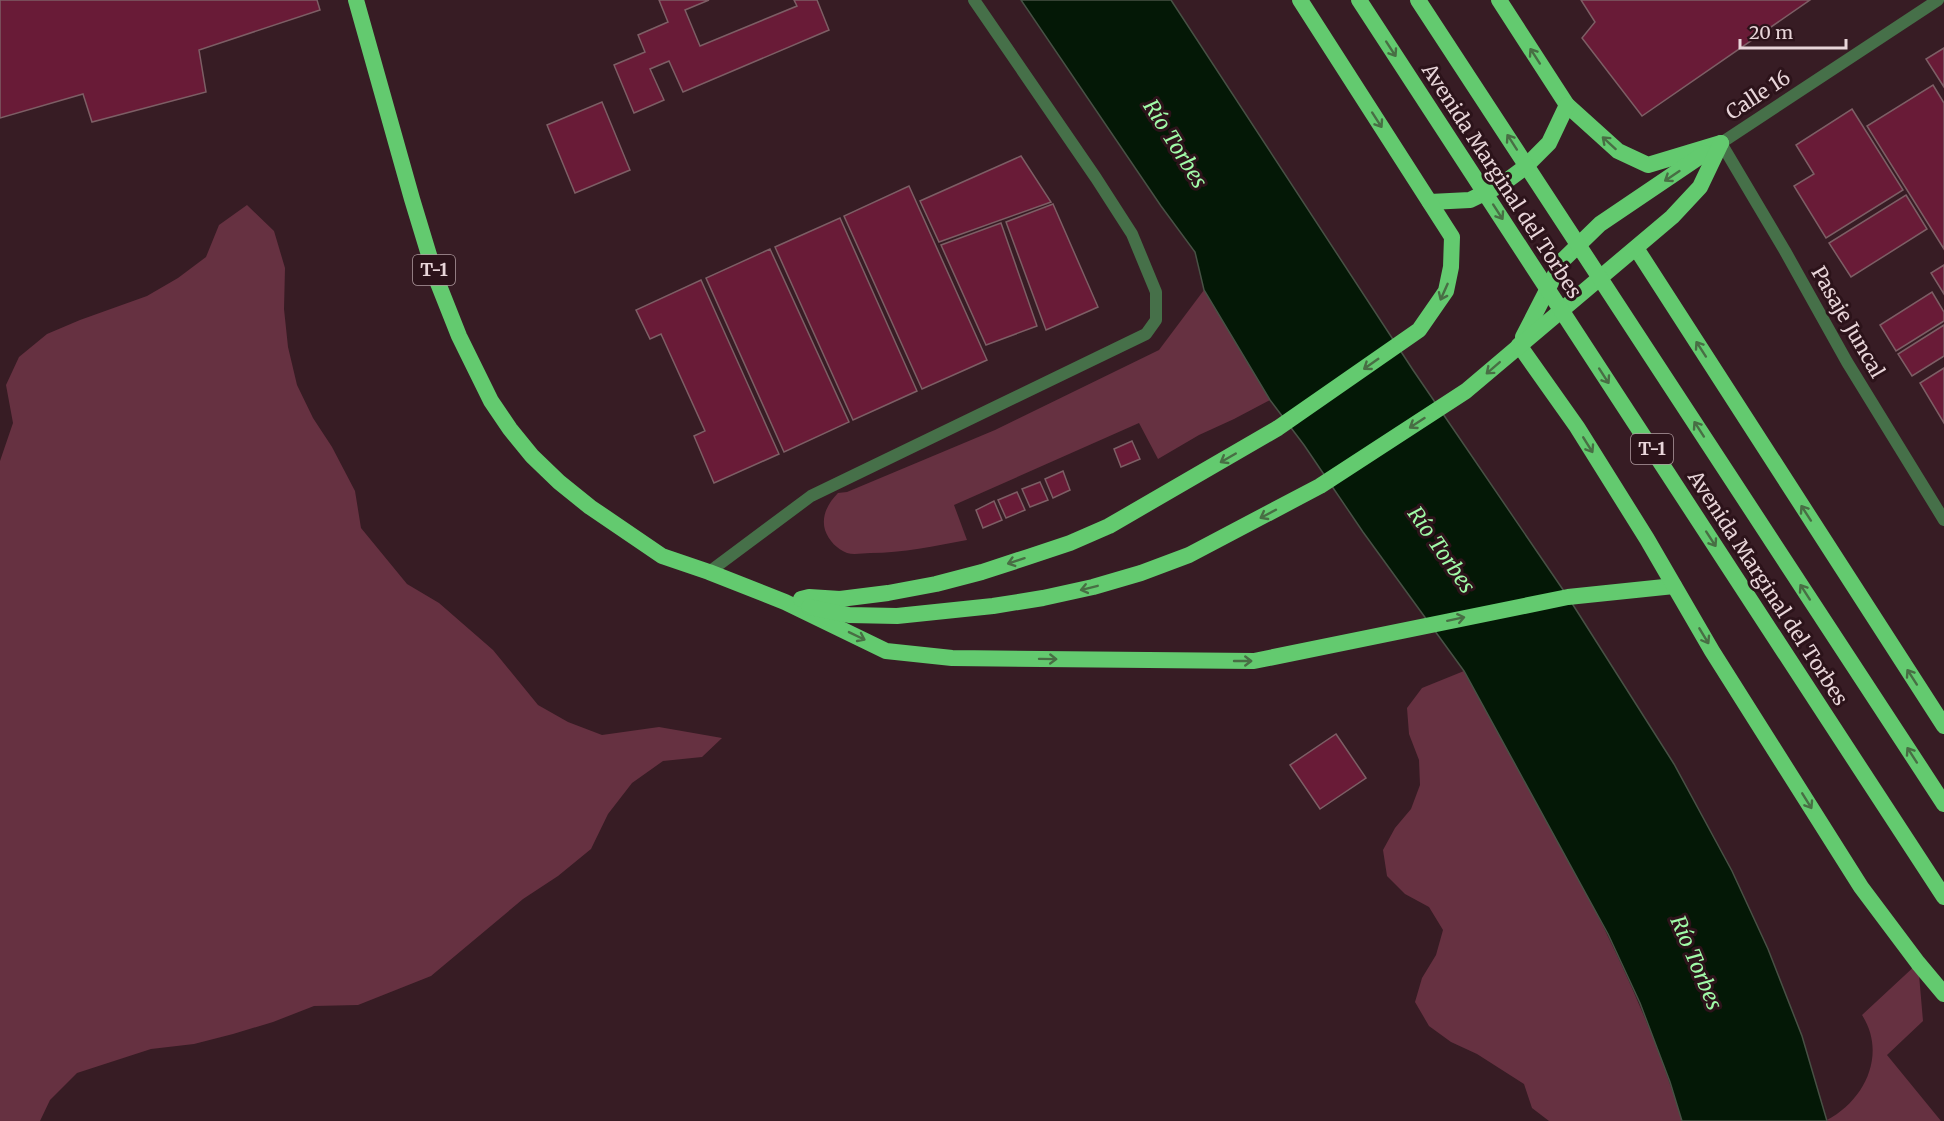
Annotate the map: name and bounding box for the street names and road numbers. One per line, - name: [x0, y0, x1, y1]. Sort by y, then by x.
- street label: Avenida Marginal del Torbes: [1417, 58, 1588, 303]
- street label: Calle 16: [1721, 64, 1795, 125]
- road number: T-1: [413, 255, 455, 285]
- street label: Pasaje Juncal: [1806, 261, 1890, 382]
- road number: T-1: [1631, 434, 1673, 464]
- street label: Avenida Marginal del Torbes: [1683, 465, 1854, 710]

